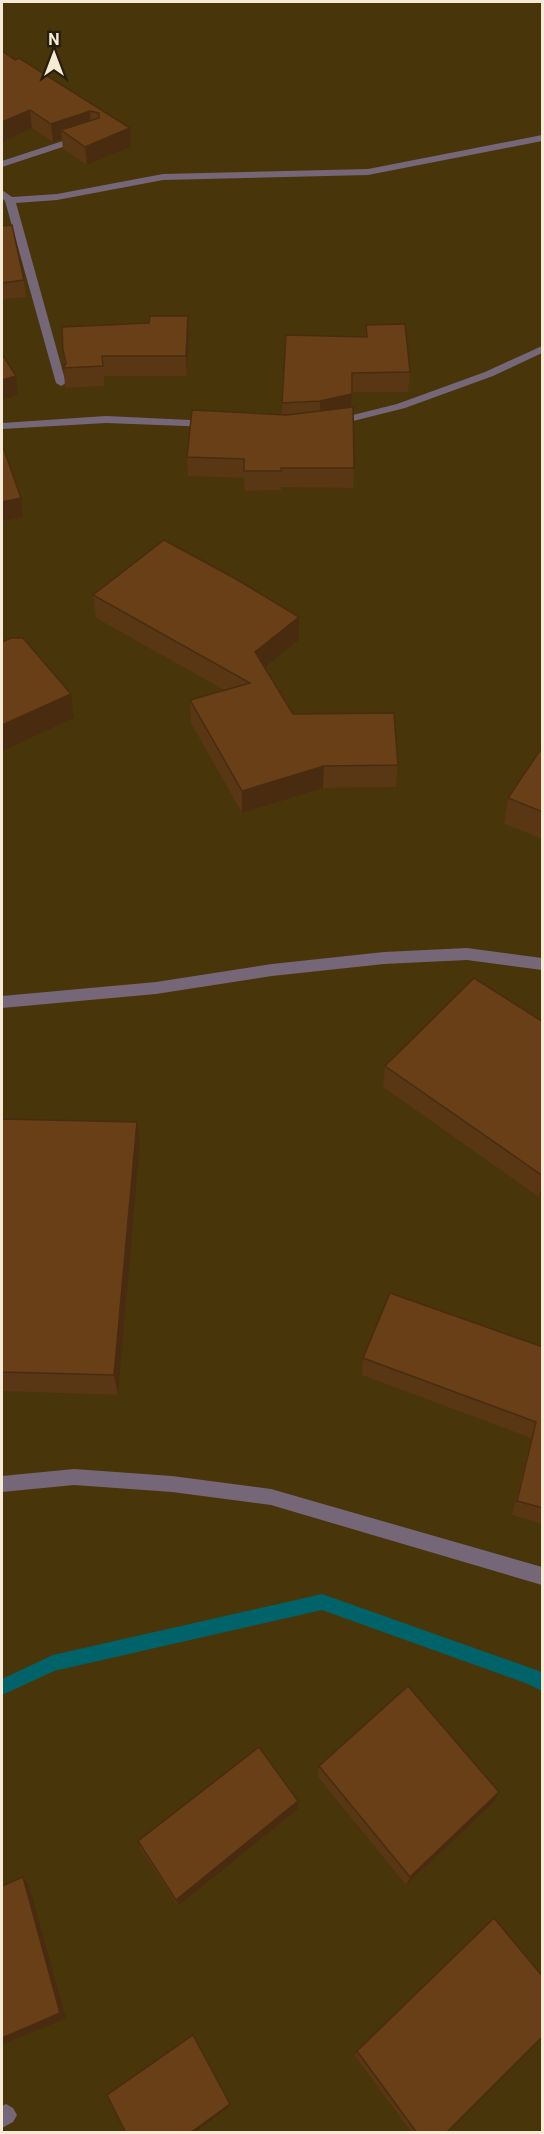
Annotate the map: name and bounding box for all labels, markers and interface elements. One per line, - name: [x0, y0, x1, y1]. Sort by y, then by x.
- north arrow: [24, 24, 84, 84]
- text: N: [48, 30, 60, 49]

